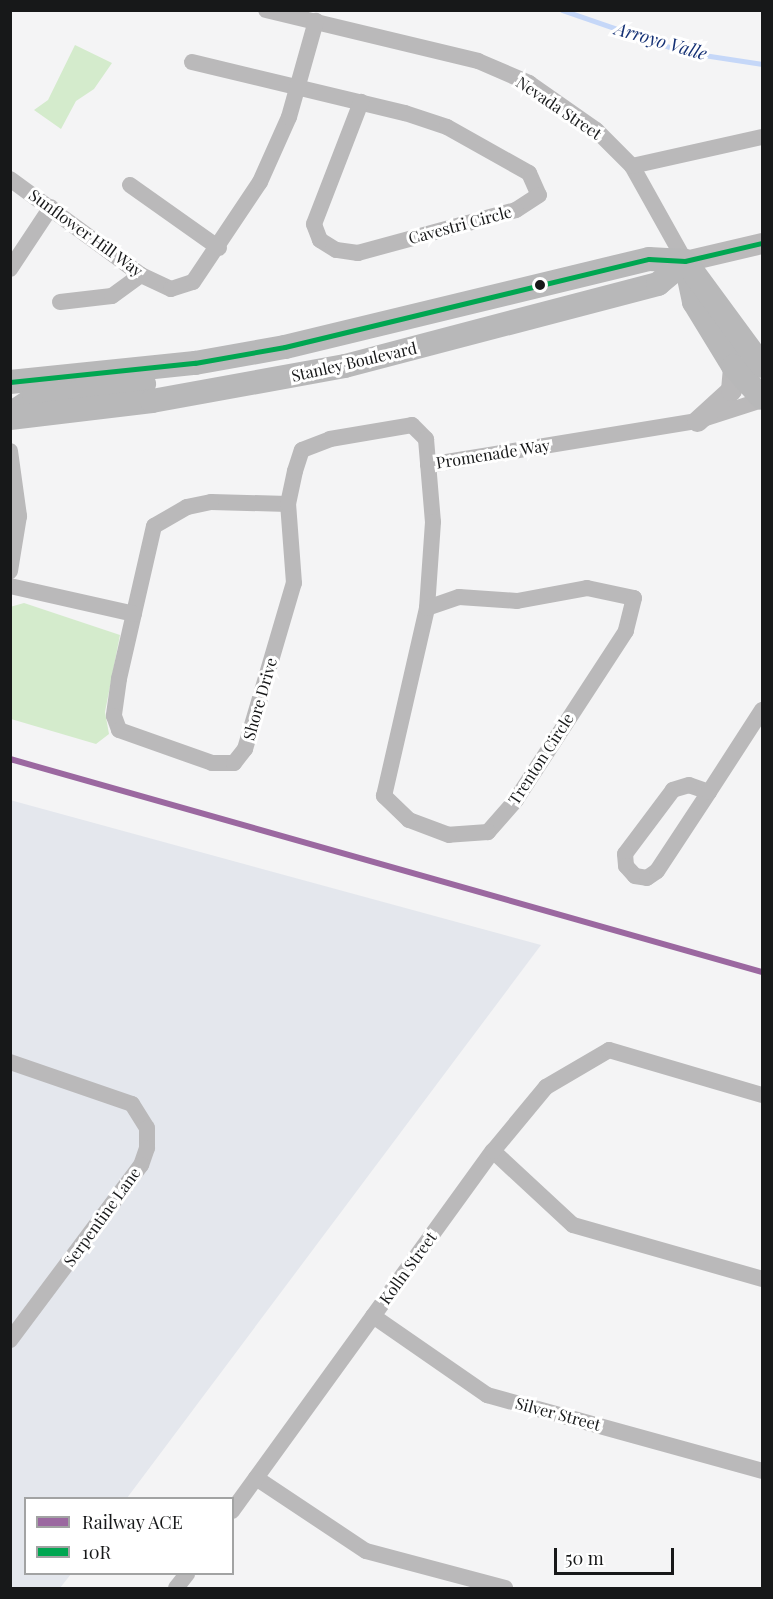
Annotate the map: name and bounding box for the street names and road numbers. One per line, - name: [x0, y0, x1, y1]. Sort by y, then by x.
- street label: Nevada Street: [513, 72, 605, 144]
- street label: Sunflower Hill Way: [25, 185, 147, 281]
- street label: Cavestri Circle: [406, 202, 514, 248]
- street label: Stanley Boulevard: [289, 338, 419, 386]
- street label: Promenade Way: [434, 435, 552, 473]
- street label: Shore Drive: [239, 656, 281, 742]
- street label: Trenton Circle: [504, 710, 578, 808]
- street label: Serpentine Lane: [60, 1164, 144, 1270]
- street label: Kolln Street: [375, 1228, 441, 1308]
- street label: Silver Street: [513, 1393, 603, 1435]

